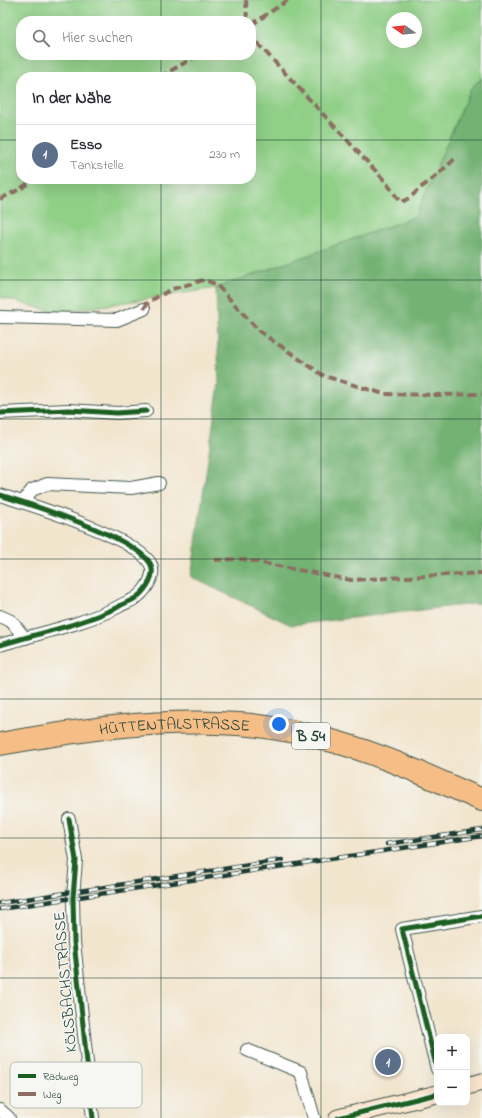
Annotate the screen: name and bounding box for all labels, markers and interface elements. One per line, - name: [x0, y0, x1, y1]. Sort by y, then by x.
- north arrow: [386, 12, 422, 48]
- search box: [16, 16, 256, 60]
- icon: search: [30, 27, 52, 49]
- text: Hier suchen: [62, 27, 133, 49]
- text: In der Nähe: [32, 86, 111, 111]
- text: Esso: [70, 134, 102, 156]
- text: 1: [43, 145, 47, 164]
- text: 230 m: [209, 145, 240, 164]
- text: Tankstelle: [70, 156, 124, 175]
- street label: HÜTTENTALSTRASSE: [98, 712, 251, 743]
- your location: [269, 714, 289, 734]
- road number: B 54: [292, 723, 330, 749]
- street label: KÖLSBACHSTRASSE: [48, 910, 84, 1053]
- map controls: [434, 1034, 470, 1106]
- button: +: [434, 1034, 470, 1070]
- pin: 1: [375, 1047, 401, 1077]
- legend: [10, 1062, 142, 1108]
- text: Radweg: [43, 1069, 78, 1086]
- button: −: [434, 1070, 470, 1106]
- text: Weg: [43, 1087, 61, 1104]

